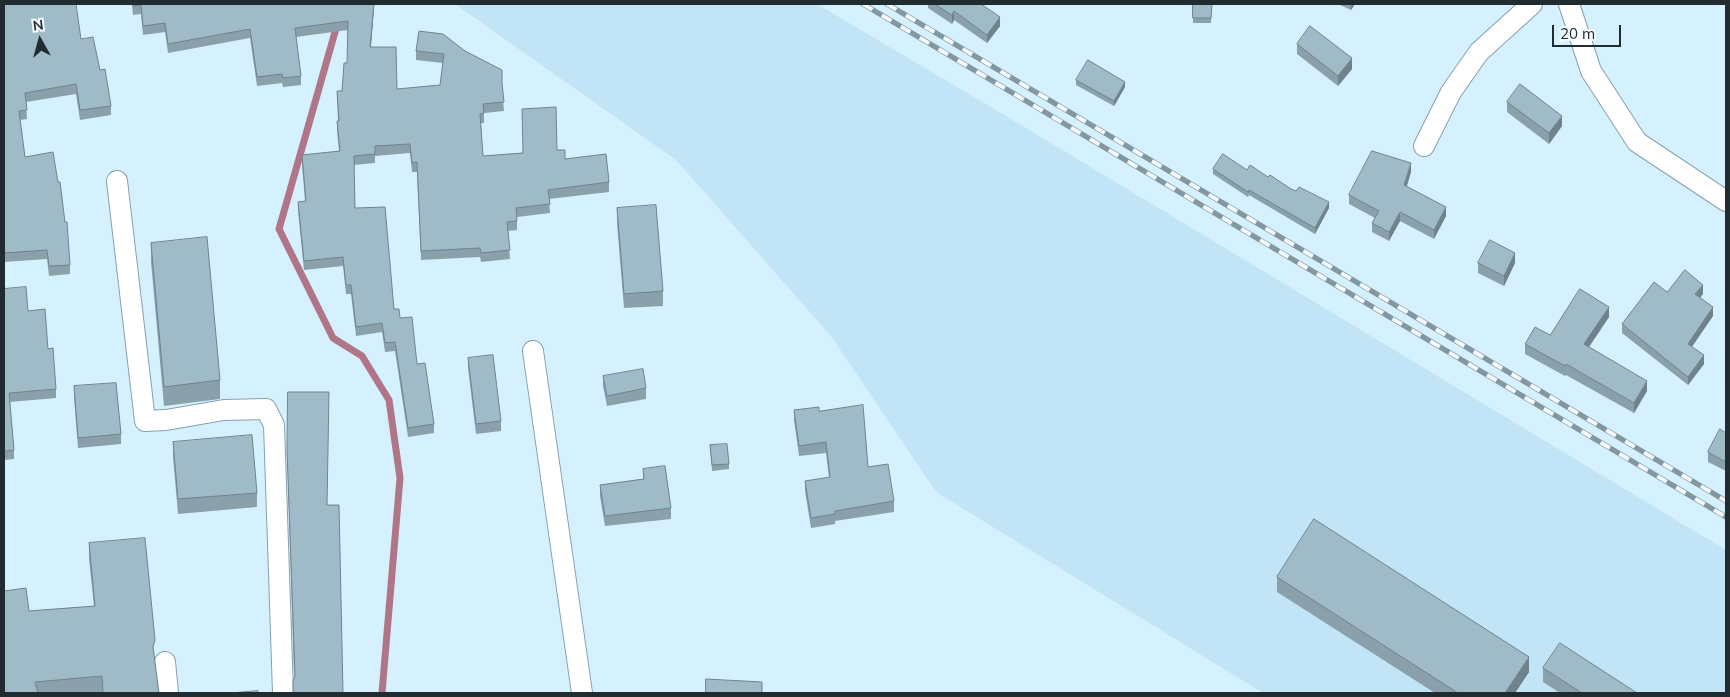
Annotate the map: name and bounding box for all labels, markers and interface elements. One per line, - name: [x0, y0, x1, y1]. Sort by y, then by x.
- north arrow: [15, 15, 65, 65]
- scale bar: [1555, 15, 1624, 47]
- text: N: [32, 16, 45, 35]
- text: 20 m: [1560, 24, 1595, 43]

